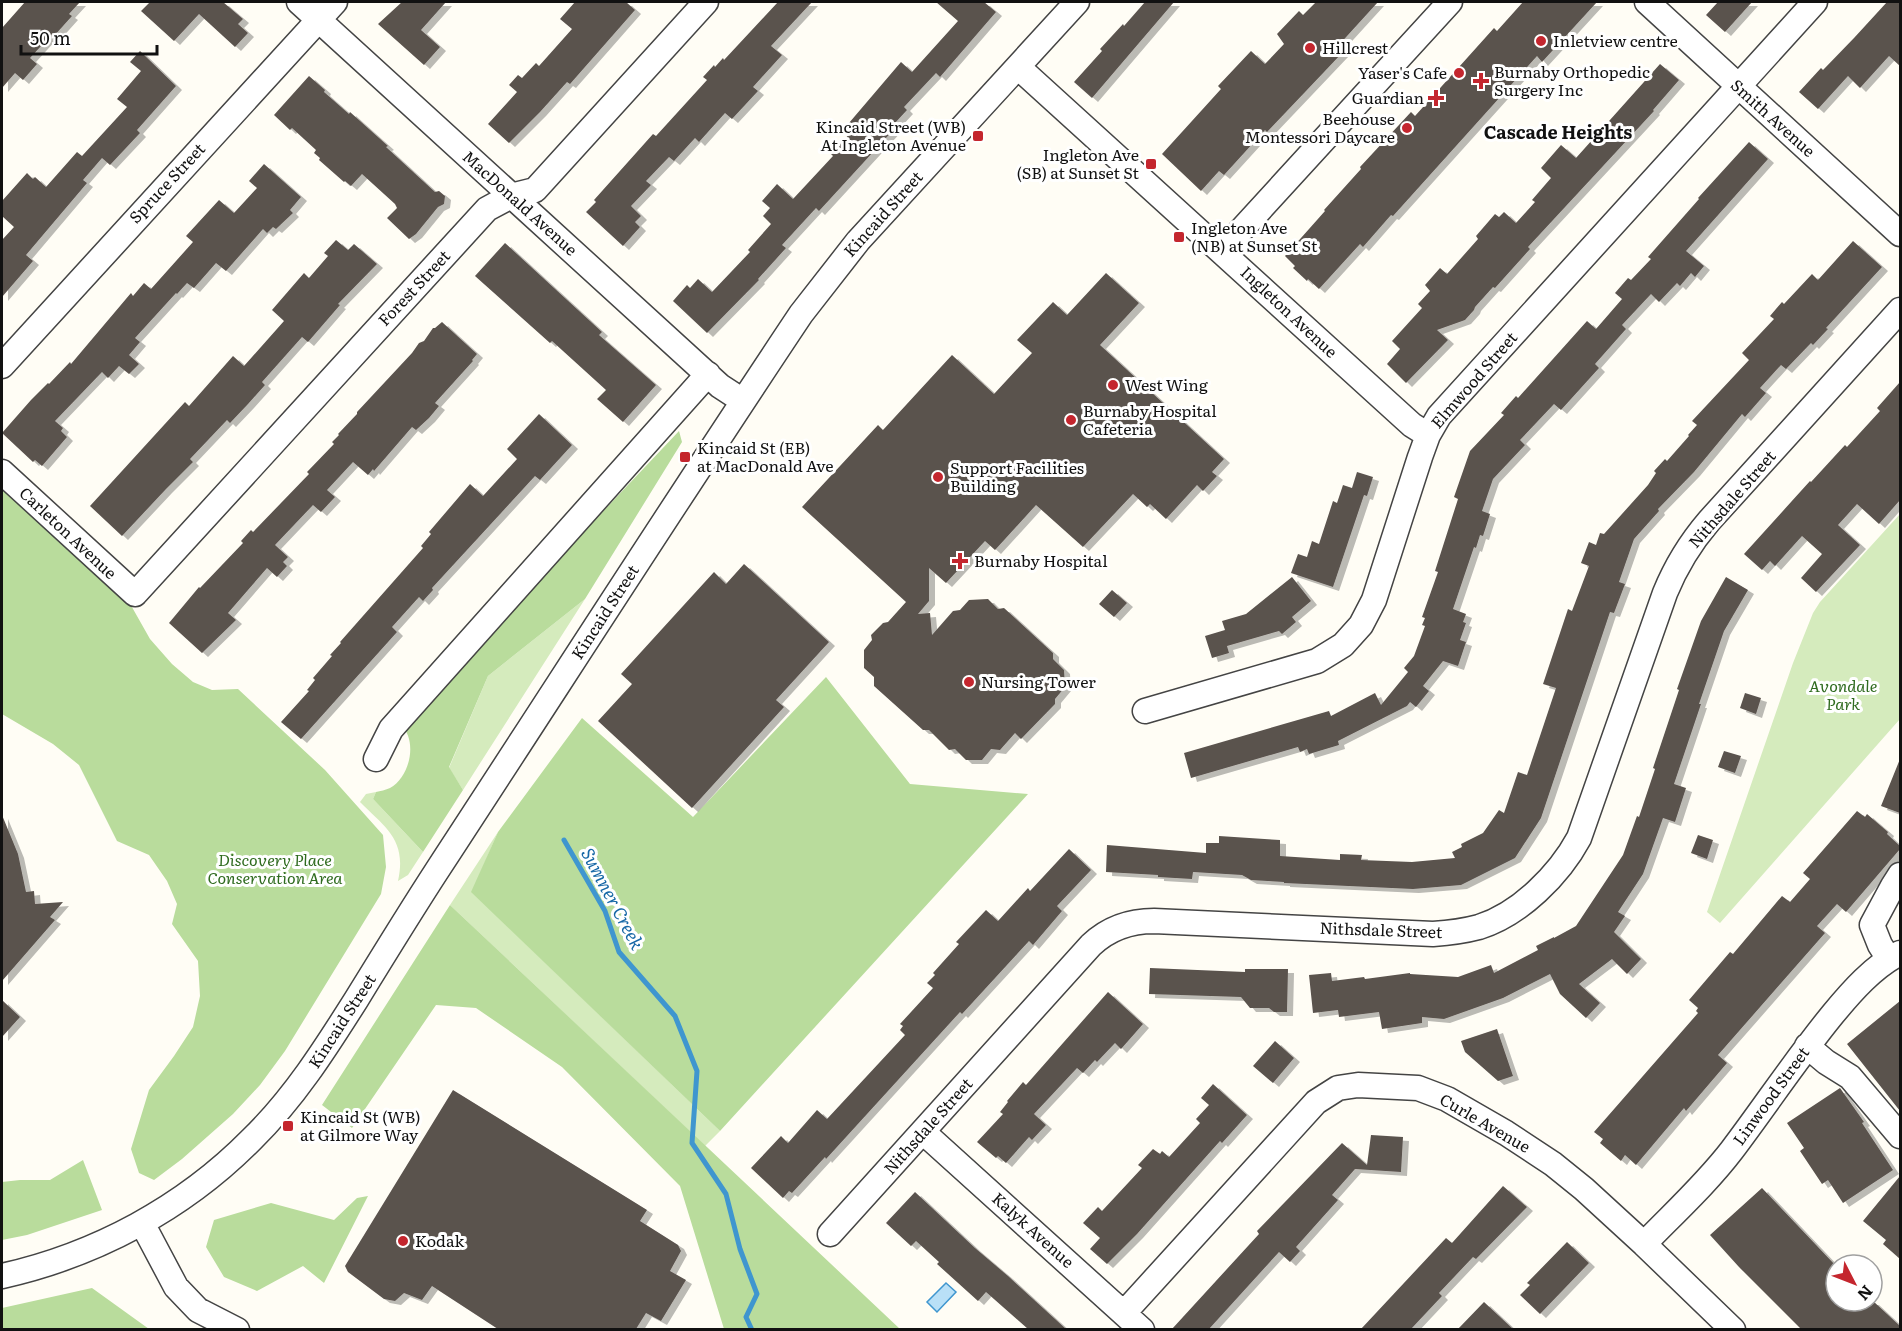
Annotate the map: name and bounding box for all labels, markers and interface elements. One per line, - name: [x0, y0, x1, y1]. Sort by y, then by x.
- scale bar: [21, 18, 158, 56]
- text: 50 m: [30, 24, 71, 51]
- place label: Inletview centre: [1553, 28, 1678, 52]
- marker: Inletview centre: [1534, 34, 1548, 48]
- place label: Hillcrest: [1322, 35, 1389, 59]
- marker: Hillcrest: [1303, 41, 1317, 55]
- place label: Burnaby Orthopedic Surgery Inc: [1494, 59, 1650, 101]
- place label: Yaser's Cafe: [1358, 60, 1447, 84]
- marker: Yaser's Cafe: [1452, 66, 1466, 80]
- marker: Burnaby Orthopedic Surgery Inc: [1472, 72, 1490, 90]
- street label: Smith Avenue: [1726, 73, 1821, 162]
- place label: Guardian: [1352, 85, 1424, 109]
- marker: Guardian: [1429, 91, 1443, 105]
- place label: Beehouse Montessori Daycare: [1245, 106, 1395, 148]
- place label: Kincaid Street (WB) At Ingleton Avenue: [816, 114, 966, 156]
- district label: Cascade Heights: [1484, 118, 1632, 145]
- marker: Beehouse Montessori Daycare: [1400, 121, 1414, 135]
- marker: Kincaid Street (WB) At Ingleton Avenue: [971, 129, 985, 143]
- street label: Spruce Street: [123, 136, 210, 228]
- place label: Ingleton Ave (SB) at Sunset St: [1016, 142, 1140, 184]
- street label: MacDonald Avenue: [458, 144, 583, 260]
- marker: Ingleton Ave (SB) at Sunset St: [1144, 157, 1158, 171]
- street label: Kincaid Street: [837, 165, 928, 262]
- place label: Ingleton Ave (NB) at Sunset St: [1191, 215, 1318, 257]
- marker: Ingleton Ave (NB) at Sunset St: [1172, 230, 1186, 244]
- street label: Forest Street: [372, 243, 455, 331]
- street label: Ingleton Avenue: [1236, 260, 1343, 363]
- street label: Elmwood Street: [1424, 325, 1522, 433]
- place label: West Wing: [1125, 372, 1208, 396]
- marker: West Wing: [1106, 378, 1120, 392]
- place label: Burnaby Hospital Cafeteria: [1083, 398, 1217, 440]
- marker: Burnaby Hospital Cafeteria: [1064, 413, 1078, 427]
- place label: Kincaid St (EB) at MacDonald Ave: [697, 435, 834, 477]
- street label: Nithsdale Street: [1682, 444, 1781, 553]
- marker: Kincaid St (EB) at MacDonald Ave: [678, 450, 692, 464]
- place label: Support Facilities Building: [950, 455, 1084, 497]
- marker: Support Facilities Building: [931, 470, 945, 484]
- street label: Carleton Avenue: [15, 481, 123, 584]
- place label: Burnaby Hospital: [974, 548, 1108, 572]
- marker: Burnaby Hospital: [951, 552, 969, 570]
- street label: Kincaid Street: [565, 559, 644, 664]
- place label: Nursing Tower: [981, 669, 1096, 693]
- park label: Avondale Park: [1809, 673, 1877, 715]
- marker: Nursing Tower: [962, 675, 976, 689]
- water label: Sumner Creek: [575, 843, 652, 954]
- park label: Discovery Place Conservation Area: [207, 847, 343, 889]
- street label: Nithsdale Street: [1319, 915, 1443, 943]
- street label: Kincaid Street: [302, 968, 381, 1073]
- street label: Linwood Street: [1726, 1041, 1814, 1150]
- street label: Nithsdale Street: [877, 1071, 978, 1179]
- street label: Curle Avenue: [1436, 1086, 1535, 1158]
- place label: Kincaid St (WB) at Gilmore Way: [300, 1104, 421, 1146]
- marker: Kincaid St (WB) at Gilmore Way: [281, 1119, 295, 1133]
- street label: Kalyk Avenue: [987, 1186, 1080, 1273]
- place label: Kodak: [415, 1228, 465, 1252]
- marker: Kodak: [396, 1234, 410, 1248]
- north arrow: [1824, 1253, 1884, 1313]
- text: N: [1852, 1281, 1879, 1307]

